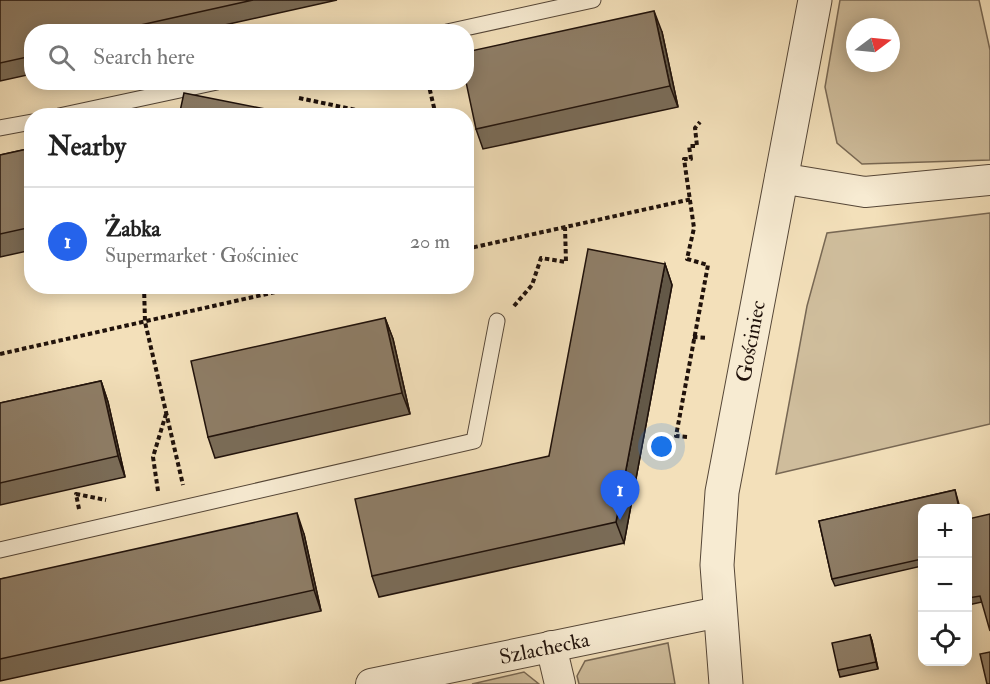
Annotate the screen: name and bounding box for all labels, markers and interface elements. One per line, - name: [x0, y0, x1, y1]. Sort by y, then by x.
- north arrow: [846, 18, 900, 72]
- search box: [24, 24, 474, 90]
- icon: search: [45, 41, 78, 74]
- text: Search here: [93, 43, 195, 71]
- text: Nearby: [48, 131, 126, 163]
- text: Żabka: [105, 215, 161, 243]
- text: 1: [64, 229, 71, 254]
- text: 20 m: [410, 229, 450, 254]
- text: Supermarket · Gościniec: [105, 243, 299, 268]
- street label: Gościniec: [730, 298, 772, 384]
- your location: [647, 432, 676, 461]
- pin: 1: [600, 470, 640, 520]
- map controls: [918, 504, 972, 666]
- button: +: [918, 504, 972, 558]
- button: −: [918, 558, 972, 612]
- button: locate: [918, 612, 972, 666]
- street label: Szlachecka: [497, 626, 592, 671]

